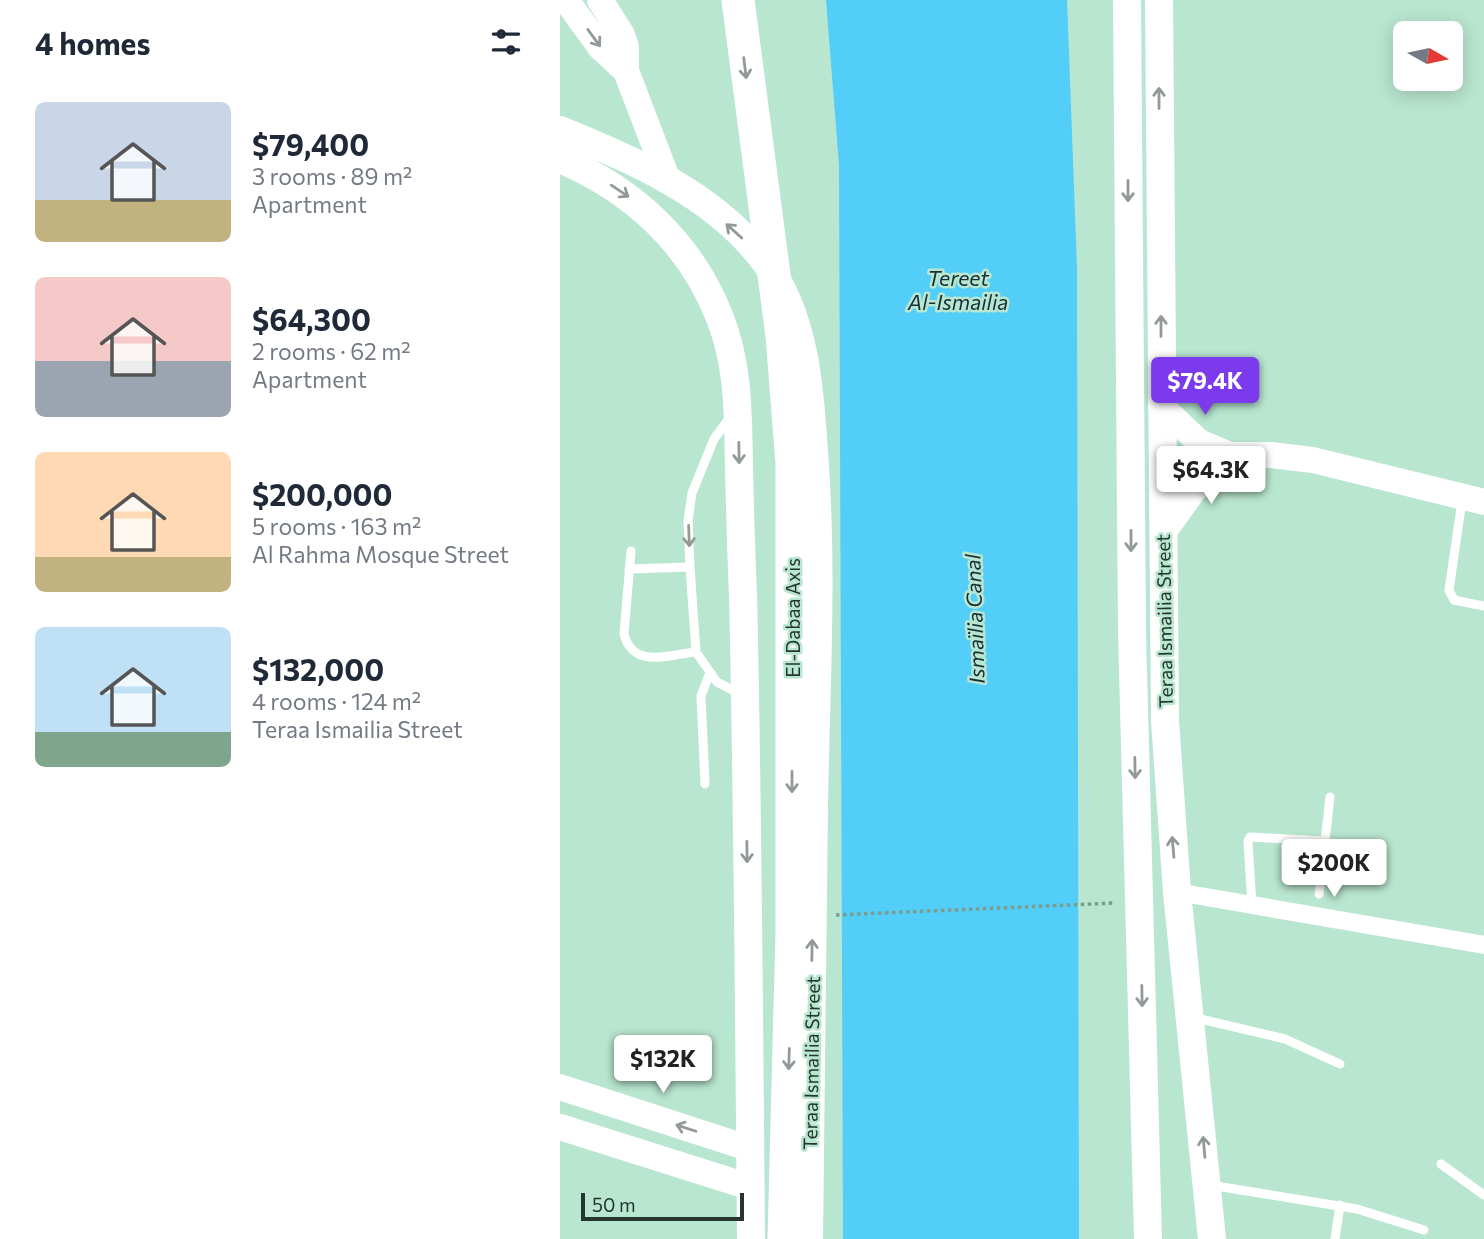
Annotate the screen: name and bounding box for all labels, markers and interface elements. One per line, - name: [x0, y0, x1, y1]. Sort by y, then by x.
- north arrow: [1393, 21, 1463, 91]
- map controls: [1393, 21, 1463, 91]
- icon: filters: [487, 23, 525, 61]
- text: 4 homes: [35, 24, 150, 61]
- one-way arrow: [586, 28, 601, 47]
- one-way arrow: [738, 56, 751, 79]
- one-way arrow: [1153, 87, 1166, 110]
- text: $79,400: [252, 125, 369, 162]
- icon: home: [91, 130, 175, 214]
- text: 3 rooms · 89 m²: [252, 162, 412, 190]
- one-way arrow: [1121, 179, 1135, 202]
- one-way arrow: [610, 184, 629, 198]
- text: Apartment: [252, 190, 367, 218]
- one-way arrow: [726, 222, 743, 239]
- water label: Tereet Al-Ismailia: [907, 265, 1008, 314]
- text: $64,300: [252, 300, 371, 337]
- icon: home: [91, 305, 175, 389]
- one-way arrow: [1154, 315, 1168, 338]
- text: 2 rooms · 62 m²: [252, 337, 411, 365]
- pin: $79.4K: [1148, 358, 1262, 417]
- text: Apartment: [252, 365, 367, 393]
- text: $79.4K: [1167, 366, 1243, 394]
- one-way arrow: [732, 441, 746, 464]
- pin: $64.3K: [1154, 447, 1268, 506]
- text: $64.3K: [1173, 455, 1249, 483]
- text: $200,000: [252, 475, 392, 512]
- icon: home: [91, 480, 175, 564]
- text: 5 rooms · 163 m²: [252, 512, 421, 540]
- one-way arrow: [682, 524, 696, 547]
- one-way arrow: [1124, 529, 1138, 552]
- street label: Teraa Ismailia Street: [1151, 534, 1177, 708]
- text: Al Rahma Mosque Street: [252, 540, 509, 568]
- water label: Ismaïlia Canal: [959, 553, 989, 684]
- street label: El-Dabaa Axis: [781, 558, 804, 678]
- text: $132,000: [252, 650, 384, 687]
- icon: home: [91, 655, 175, 739]
- text: 4 rooms · 124 m²: [252, 687, 421, 715]
- text: Teraa Ismailia Street: [252, 715, 463, 743]
- one-way arrow: [1128, 756, 1142, 779]
- one-way arrow: [785, 771, 799, 794]
- one-way arrow: [1166, 836, 1179, 859]
- pin: $200K: [1285, 839, 1383, 899]
- one-way arrow: [740, 840, 754, 863]
- text: $200K: [1298, 848, 1370, 876]
- one-way arrow: [805, 939, 819, 962]
- street label: Teraa Ismailia Street: [798, 976, 824, 1150]
- one-way arrow: [1135, 984, 1149, 1007]
- pin: $132K: [614, 1036, 712, 1095]
- text: $132K: [630, 1044, 696, 1072]
- one-way arrow: [782, 1047, 796, 1070]
- one-way arrow: [676, 1121, 698, 1133]
- one-way arrow: [1197, 1136, 1210, 1158]
- scale bar: [581, 1190, 744, 1222]
- text: 50 m: [592, 1193, 636, 1216]

